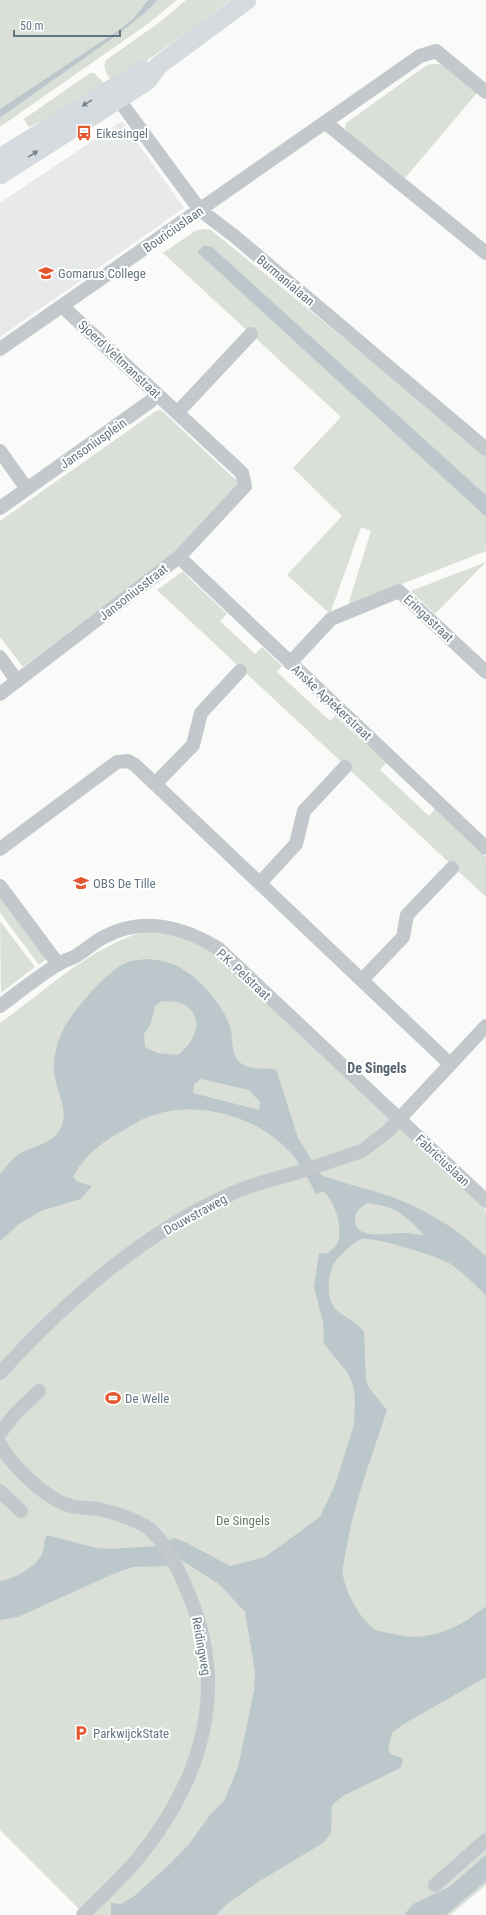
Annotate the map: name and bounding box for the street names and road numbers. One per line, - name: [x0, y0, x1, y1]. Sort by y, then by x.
- street label: Bouriciuslaan: [140, 203, 206, 256]
- street label: Burmanialaan: [254, 252, 318, 309]
- street label: Sjoerd Veltmanstraat: [75, 317, 164, 402]
- street label: Jansoniusplein: [57, 415, 129, 472]
- street label: Jansoniusstraat: [96, 561, 171, 624]
- street label: Eringastraat: [401, 592, 457, 645]
- street label: Anske Aptekerstraat: [289, 661, 375, 743]
- street label: P.K. Pelstraat: [214, 946, 274, 1003]
- street label: Fabriciuslaan: [412, 1132, 473, 1189]
- street label: Douwstraweg: [161, 1191, 229, 1238]
- street label: Reidingweg: [189, 1616, 214, 1676]

